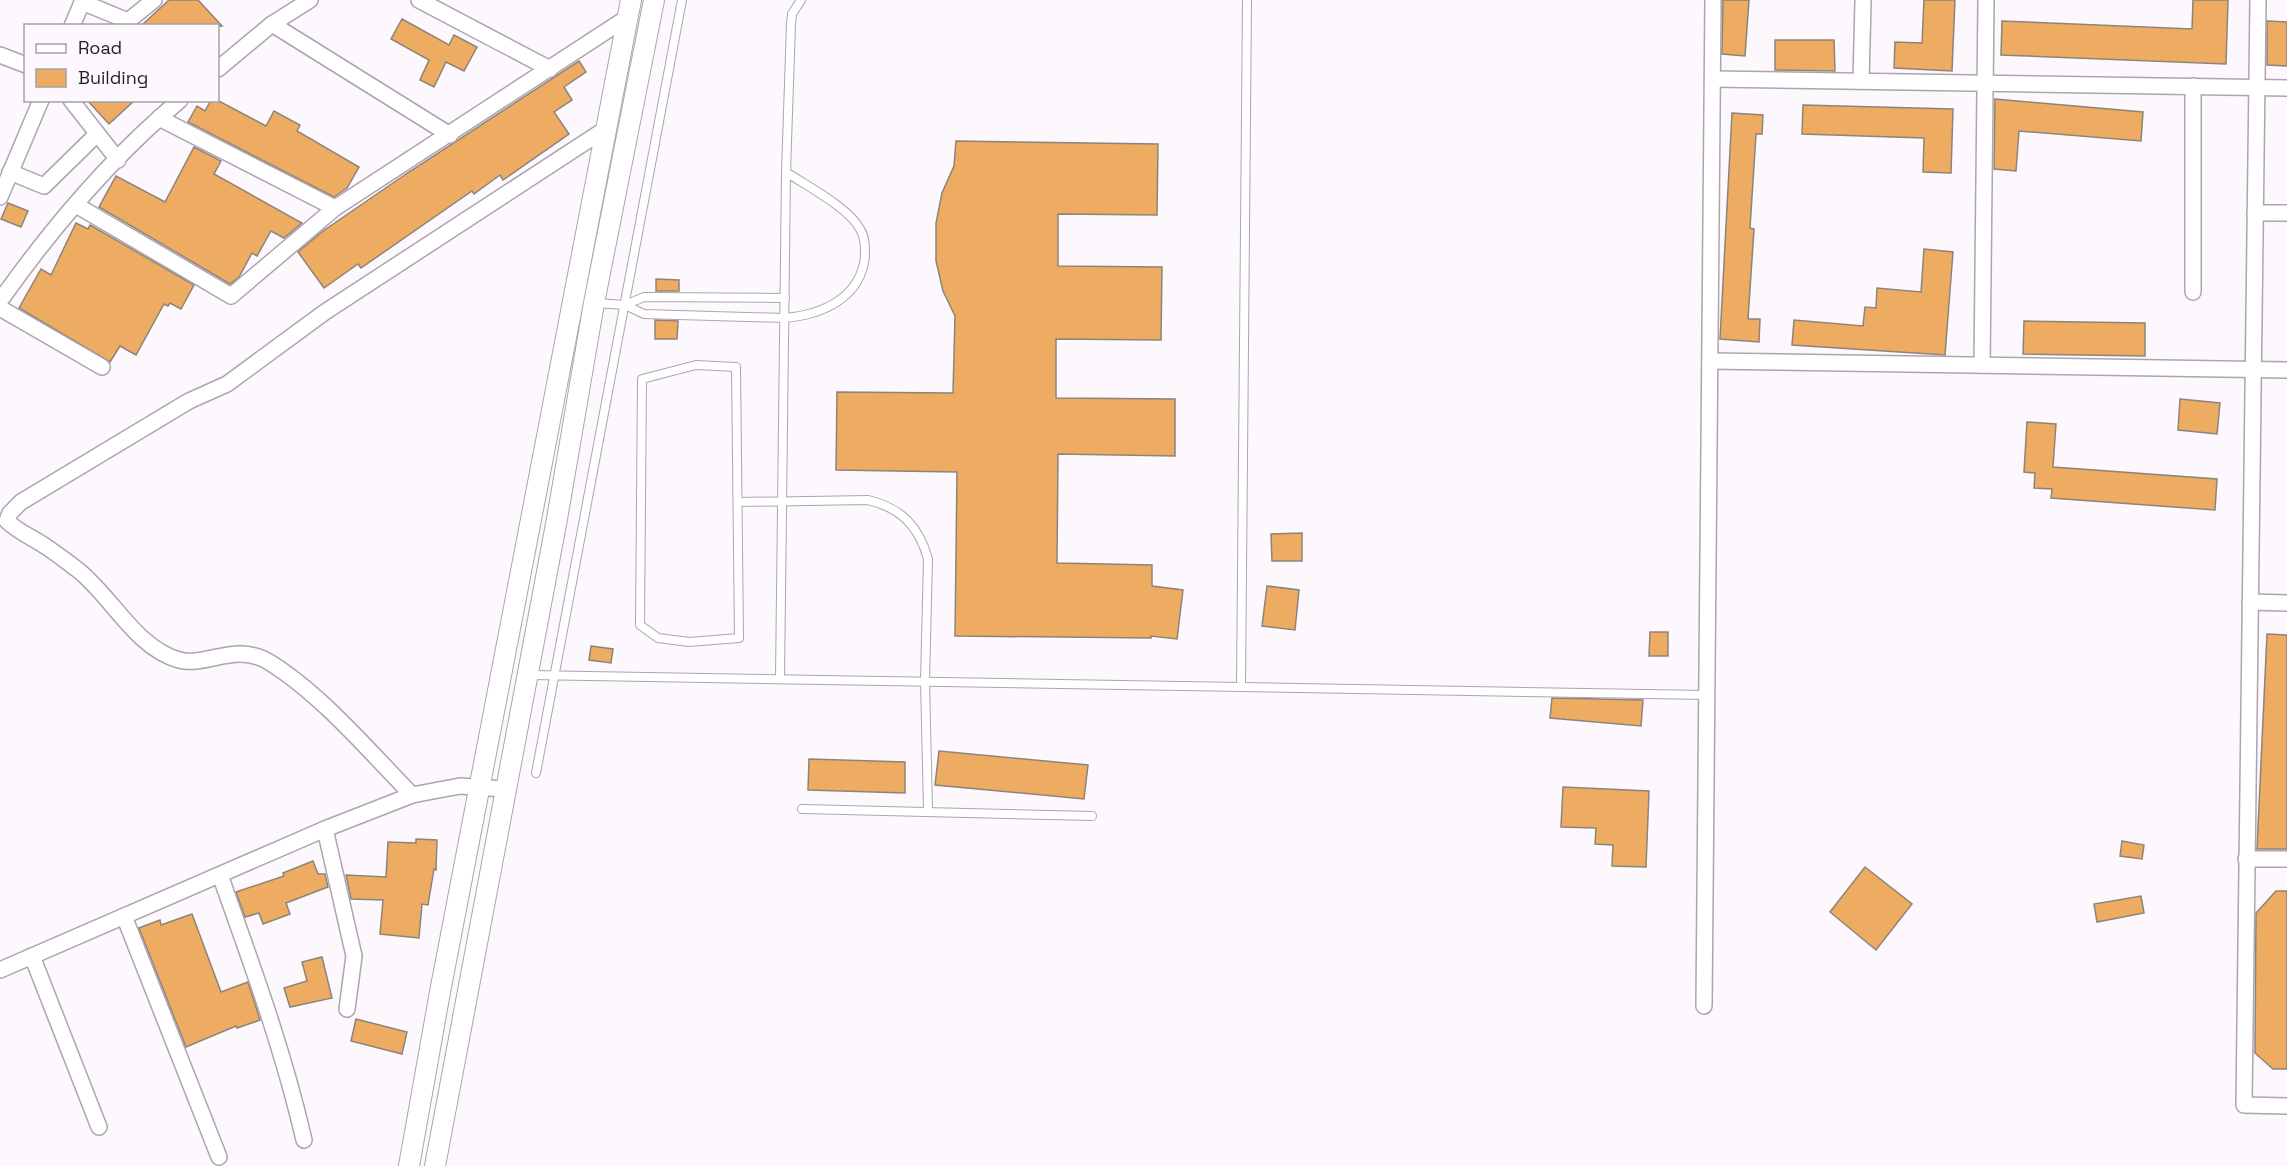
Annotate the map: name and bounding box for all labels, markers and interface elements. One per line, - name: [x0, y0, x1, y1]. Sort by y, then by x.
- legend: [24, 24, 219, 102]
- text: Road: [78, 36, 122, 59]
- text: Building: [78, 66, 148, 89]

